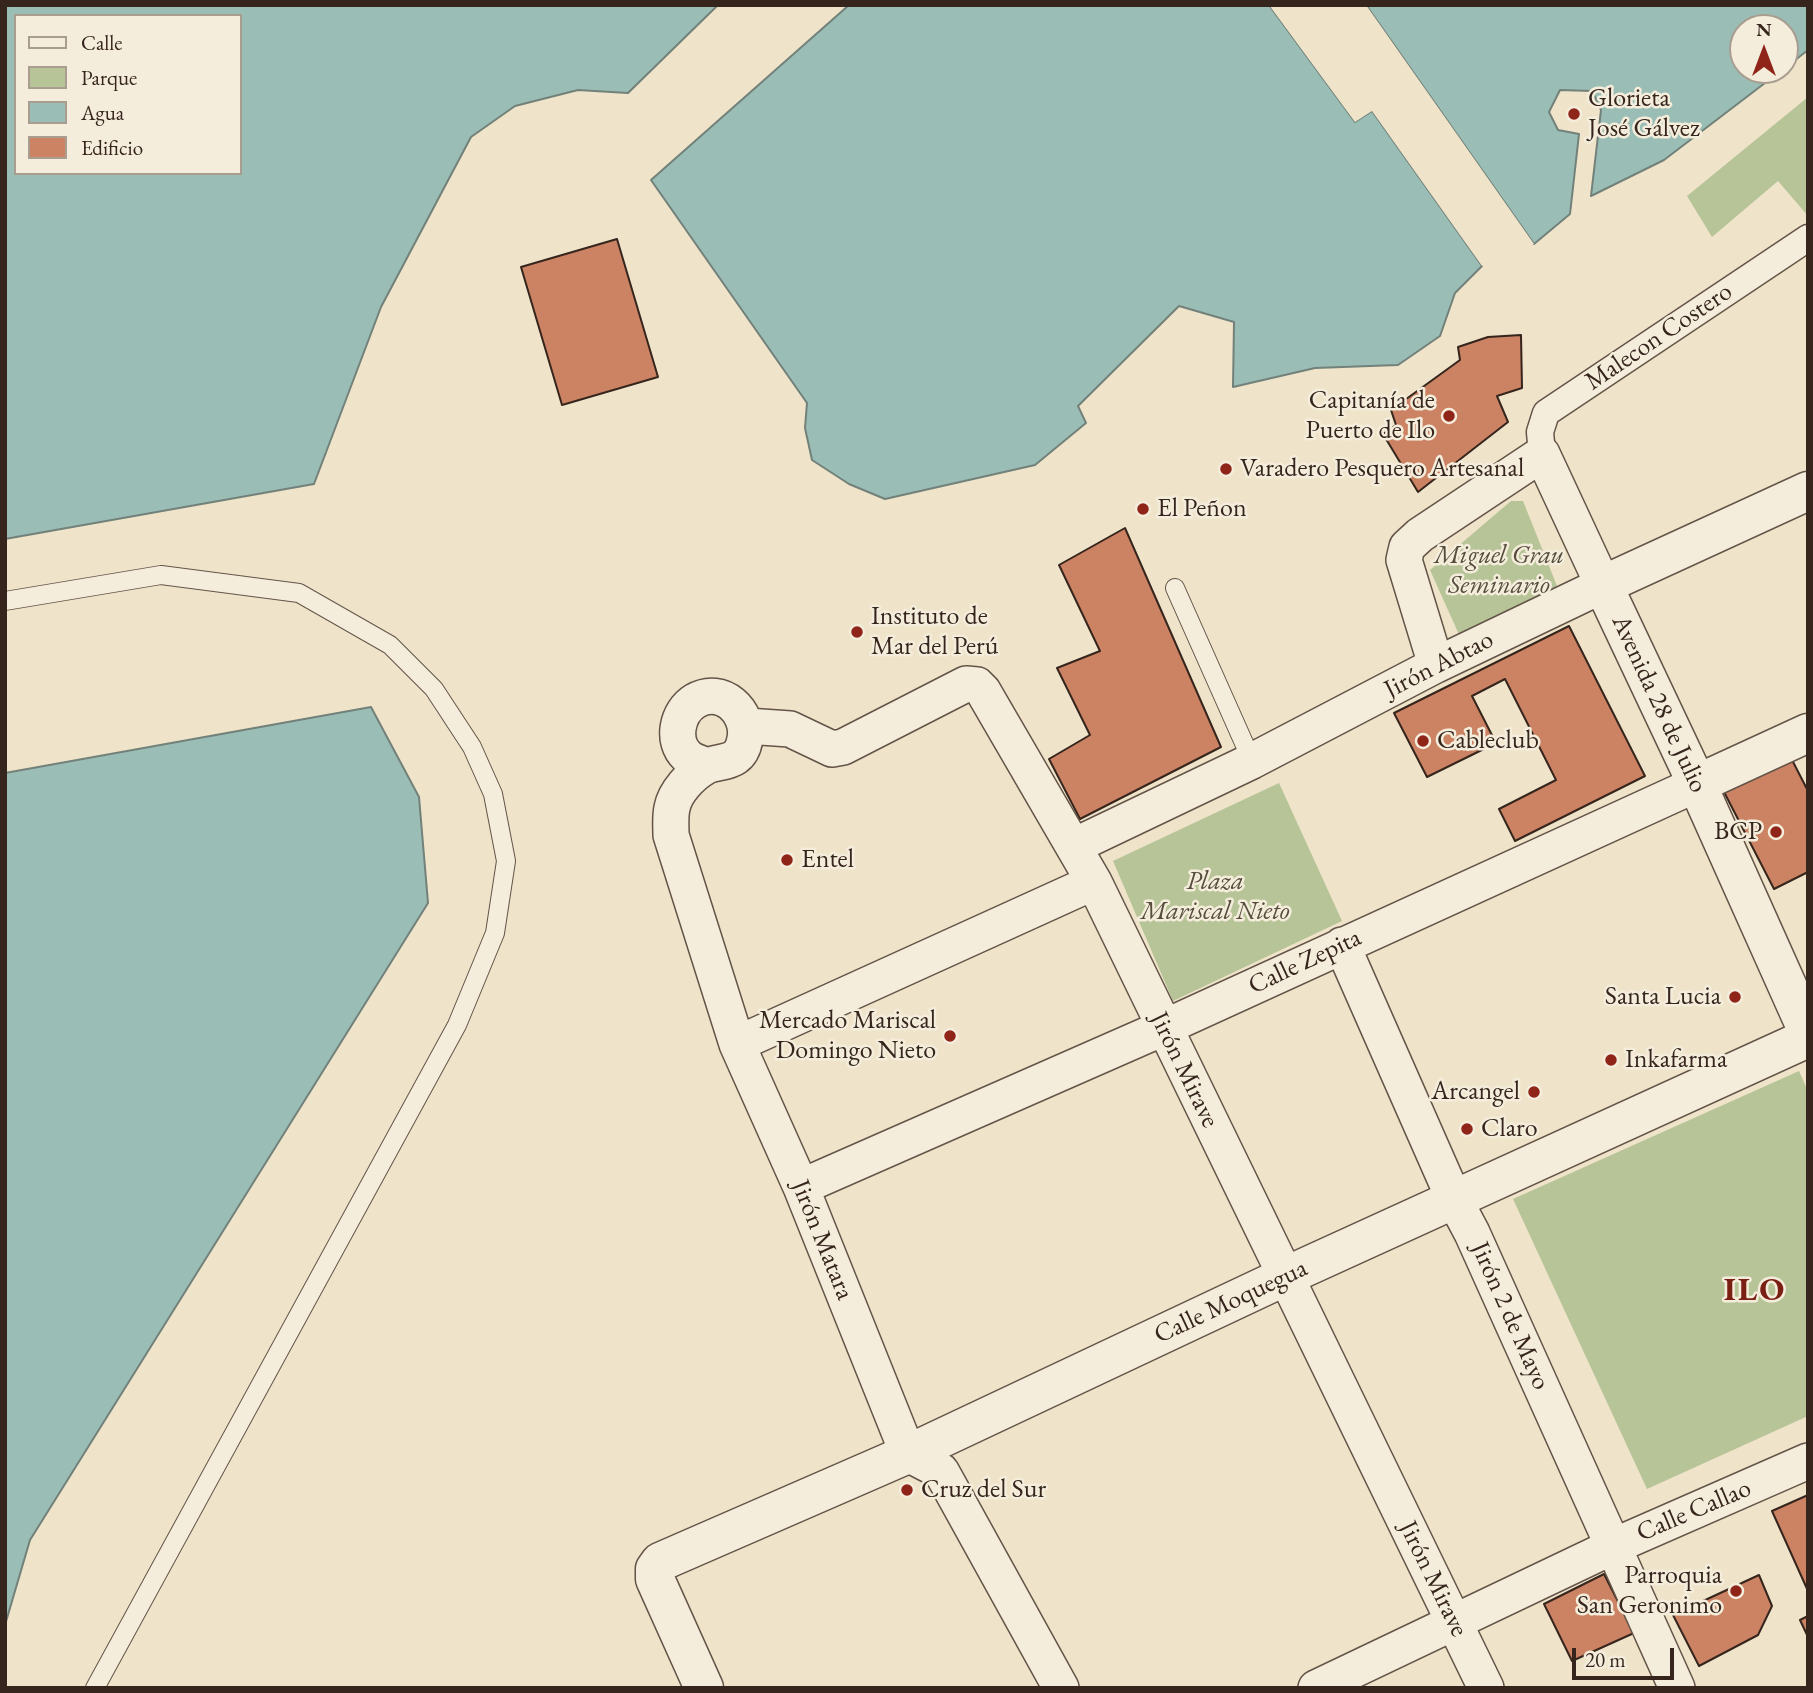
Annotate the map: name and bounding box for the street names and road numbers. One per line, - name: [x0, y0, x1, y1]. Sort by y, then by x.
- street label: Malecon Costero: [1579, 276, 1739, 398]
- street label: Avenida 28 de Julio: [1604, 610, 1714, 798]
- street label: Jirón Abtao: [1379, 624, 1499, 706]
- street label: Calle Zepita: [1244, 922, 1366, 1002]
- street label: Jirón Mirave: [1143, 1007, 1225, 1133]
- street label: Jirón Matara: [784, 1175, 860, 1305]
- street label: Jirón 2 de Mayo: [1464, 1237, 1556, 1395]
- street label: Calle Moquegua: [1150, 1253, 1312, 1351]
- street label: Calle Callao: [1632, 1473, 1756, 1549]
- street label: Jirón Mirave: [1392, 1516, 1474, 1642]

